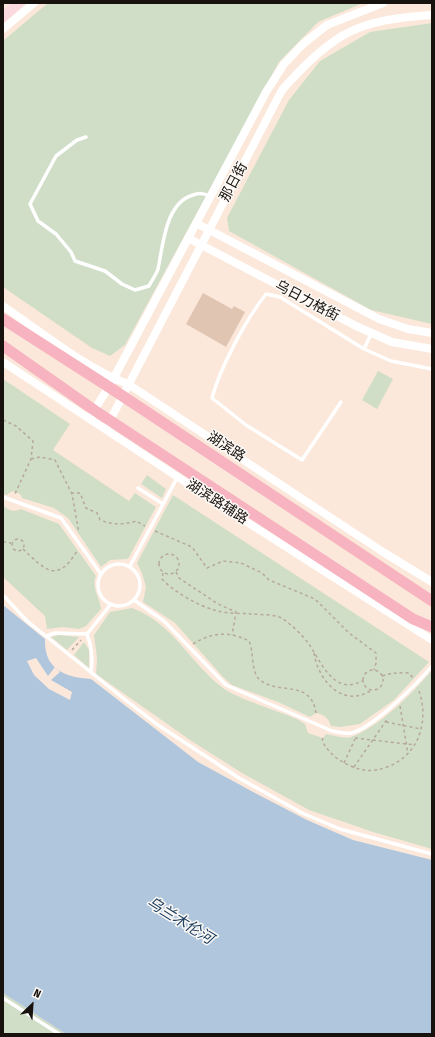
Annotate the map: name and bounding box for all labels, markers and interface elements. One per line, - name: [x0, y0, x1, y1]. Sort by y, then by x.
- street label: 那日街: [217, 160, 251, 204]
- street label: 乌日力格街: [272, 277, 342, 325]
- street label: 湖滨路: [204, 429, 248, 465]
- street label: 湖滨路辅路: [183, 476, 251, 528]
- water label: 乌兰木伦河: [143, 893, 217, 949]
- north arrow: [12, 985, 52, 1025]
- text: N: [32, 986, 43, 1001]

